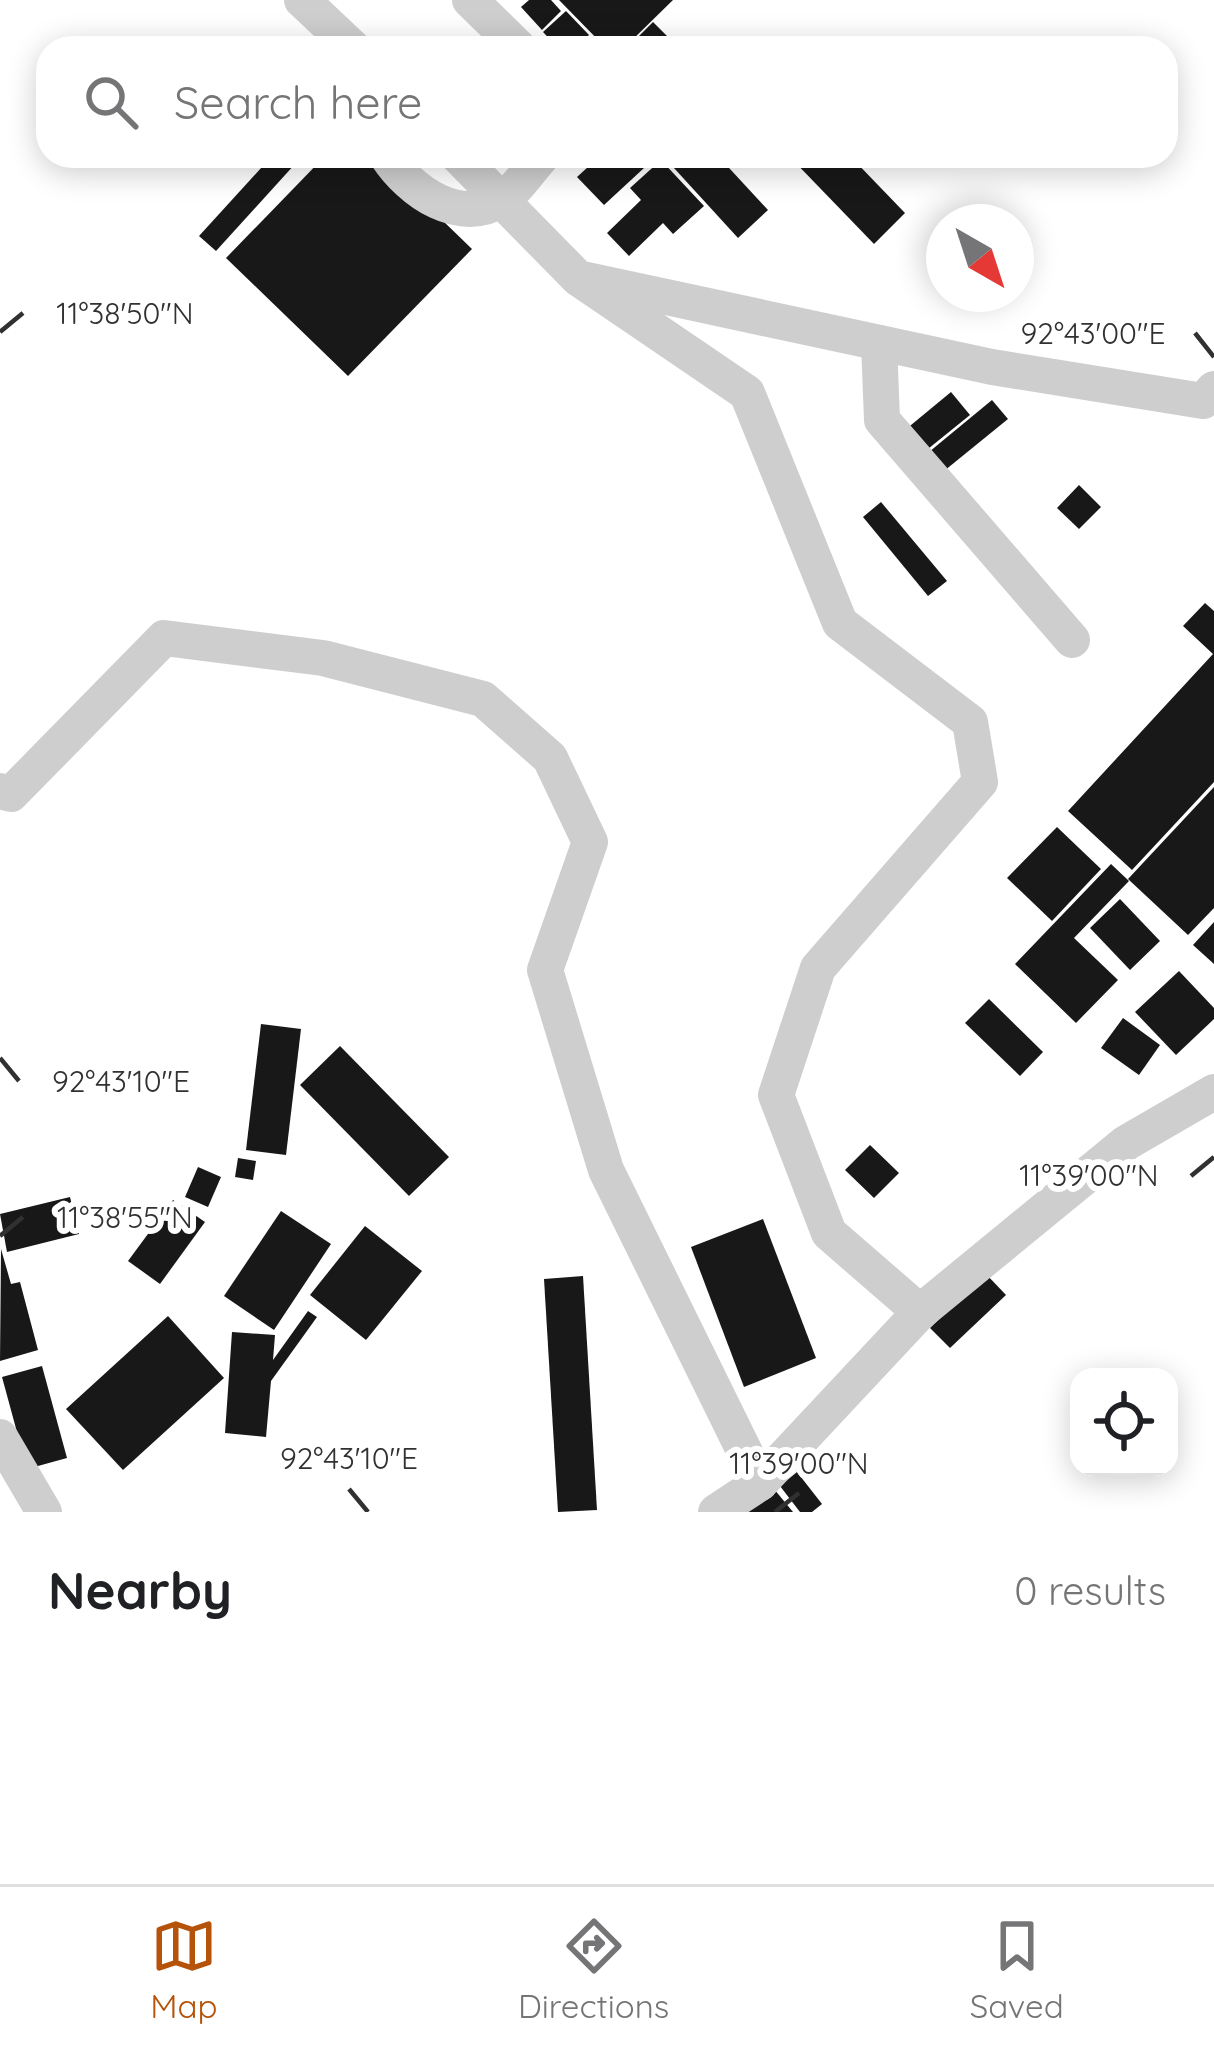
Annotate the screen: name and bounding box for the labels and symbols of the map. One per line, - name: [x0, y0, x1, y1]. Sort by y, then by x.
- north arrow: [926, 204, 1034, 312]
- text: 11°38'50"N: [56, 294, 194, 332]
- text: 92°43'00"E: [1021, 314, 1165, 352]
- text: 92°43'10"E: [52, 1062, 190, 1100]
- text: 11°39'00"N: [1019, 1156, 1159, 1194]
- text: 11°38'55"N: [57, 1198, 193, 1236]
- text: 92°43'10"E: [280, 1439, 418, 1477]
- text: 11°39'00"N: [729, 1444, 869, 1482]

